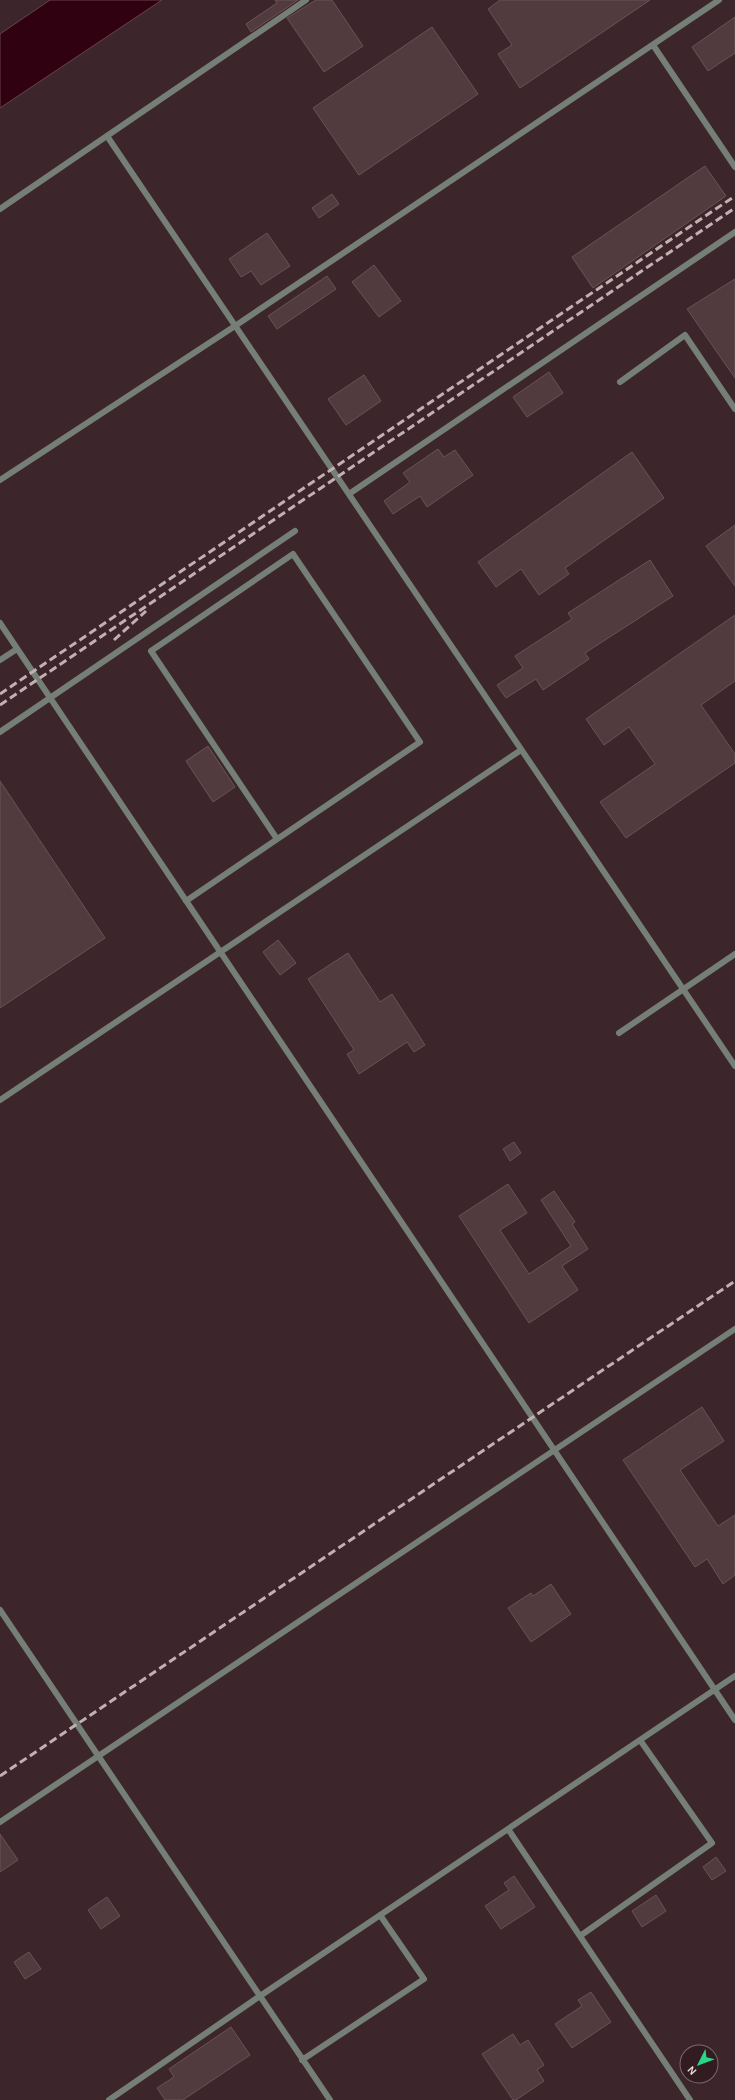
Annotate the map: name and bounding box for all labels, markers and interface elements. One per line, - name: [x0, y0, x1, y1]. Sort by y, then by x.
- north arrow: [679, 2044, 719, 2084]
- text: N: [684, 2063, 699, 2078]

